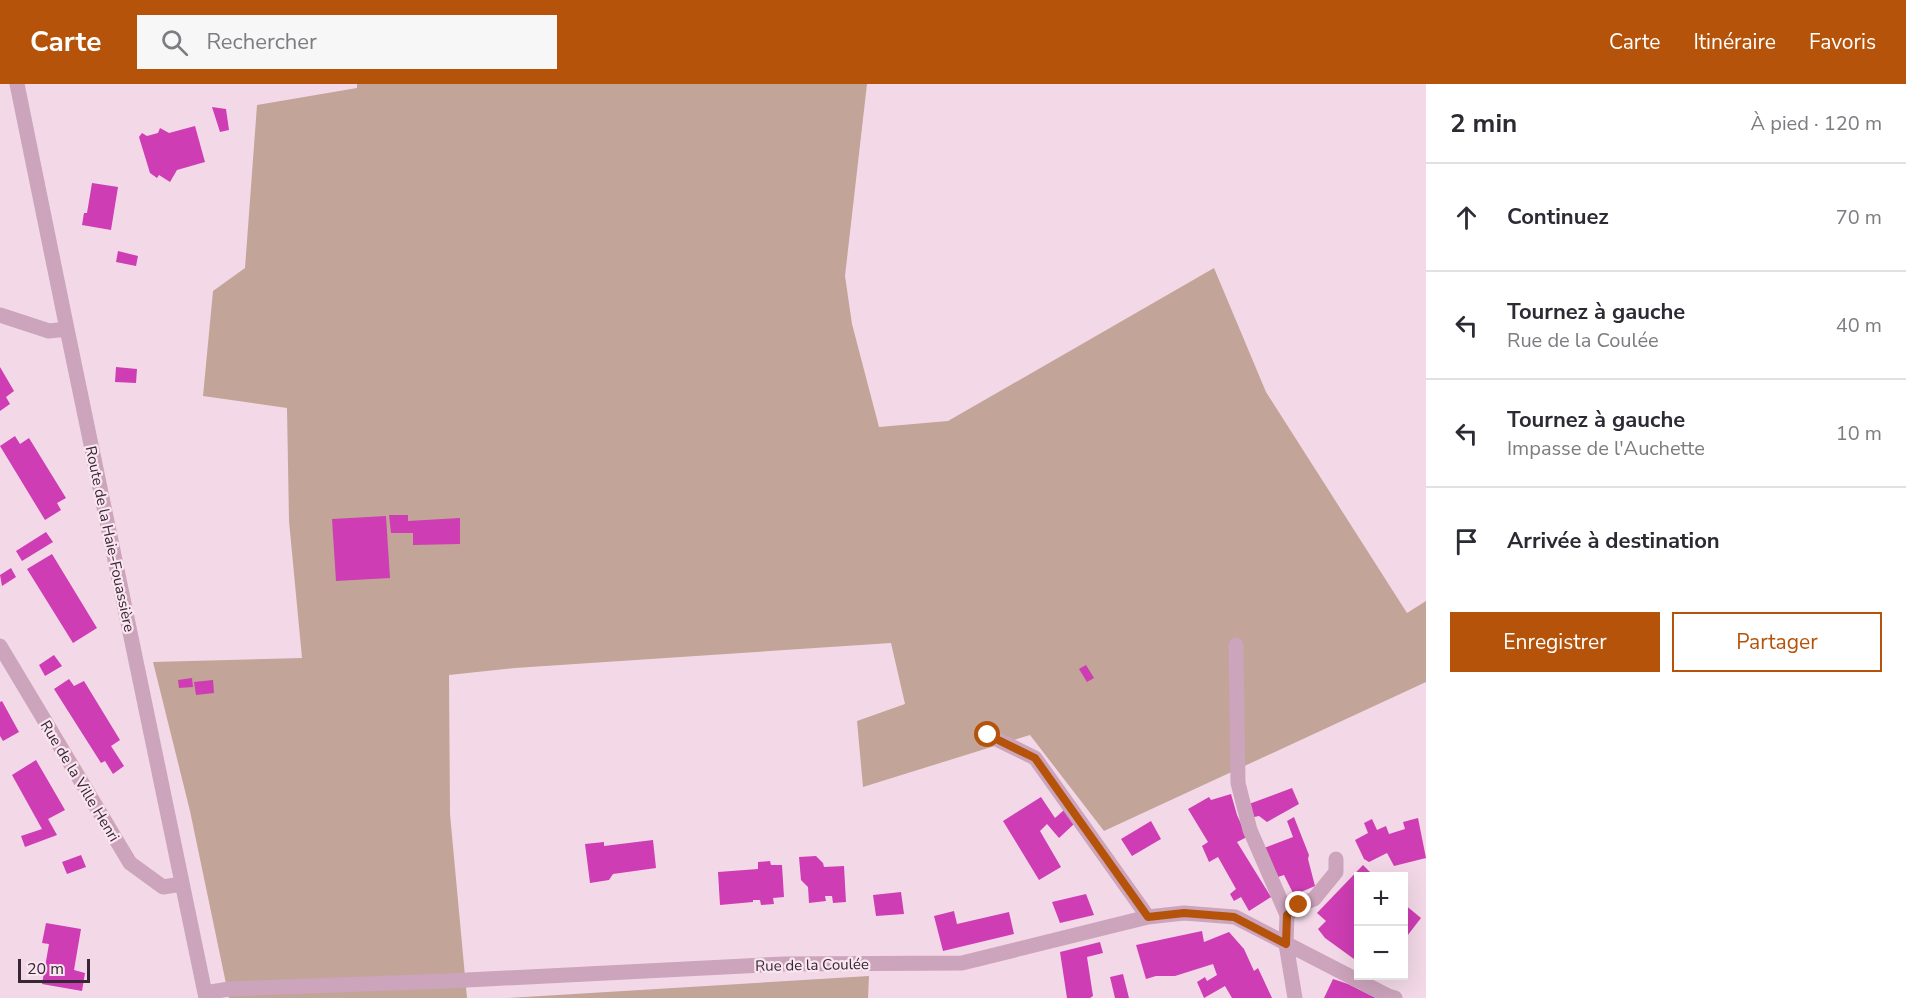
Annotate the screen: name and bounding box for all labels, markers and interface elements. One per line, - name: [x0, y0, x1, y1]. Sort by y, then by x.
- search box: [137, 15, 557, 69]
- text: Carte: [30, 23, 101, 61]
- icon: search: [158, 26, 191, 59]
- text: Rechercher: [206, 27, 317, 57]
- text: Carte: [1609, 28, 1660, 56]
- text: Itinéraire: [1693, 28, 1776, 56]
- text: Favoris: [1809, 28, 1876, 56]
- text: 2 min: [1450, 106, 1517, 141]
- text: À pied · 120 m: [1751, 110, 1882, 137]
- icon: ahead: [1450, 201, 1483, 234]
- text: Continuez: [1507, 202, 1609, 232]
- text: 70 m: [1836, 204, 1882, 231]
- text: Tournez à gauche: [1507, 297, 1685, 327]
- icon: left: [1450, 309, 1483, 342]
- text: 40 m: [1836, 312, 1882, 339]
- text: Rue de la Coulée: [1507, 327, 1659, 354]
- text: Tournez à gauche: [1507, 405, 1685, 435]
- icon: left: [1450, 417, 1483, 450]
- text: 10 m: [1836, 420, 1882, 447]
- text: Impasse de l'Auchette: [1507, 435, 1705, 462]
- street label: Route de la Haie-Fouassière: [81, 444, 139, 634]
- icon: arrive: [1450, 525, 1483, 558]
- text: Arrivée à destination: [1507, 526, 1720, 556]
- button: Enregistrer: [1450, 612, 1660, 672]
- button: Partager: [1672, 612, 1882, 672]
- street label: Rue de la Ville Henri: [36, 717, 124, 845]
- route start: [974, 721, 1000, 747]
- map controls: [1354, 872, 1408, 980]
- button: +: [1354, 872, 1408, 926]
- route end: [1285, 891, 1311, 917]
- button: −: [1354, 926, 1408, 980]
- street label: Rue de la Coulée: [755, 954, 869, 976]
- scale bar: [18, 956, 90, 984]
- text: 20 m: [27, 958, 64, 980]

